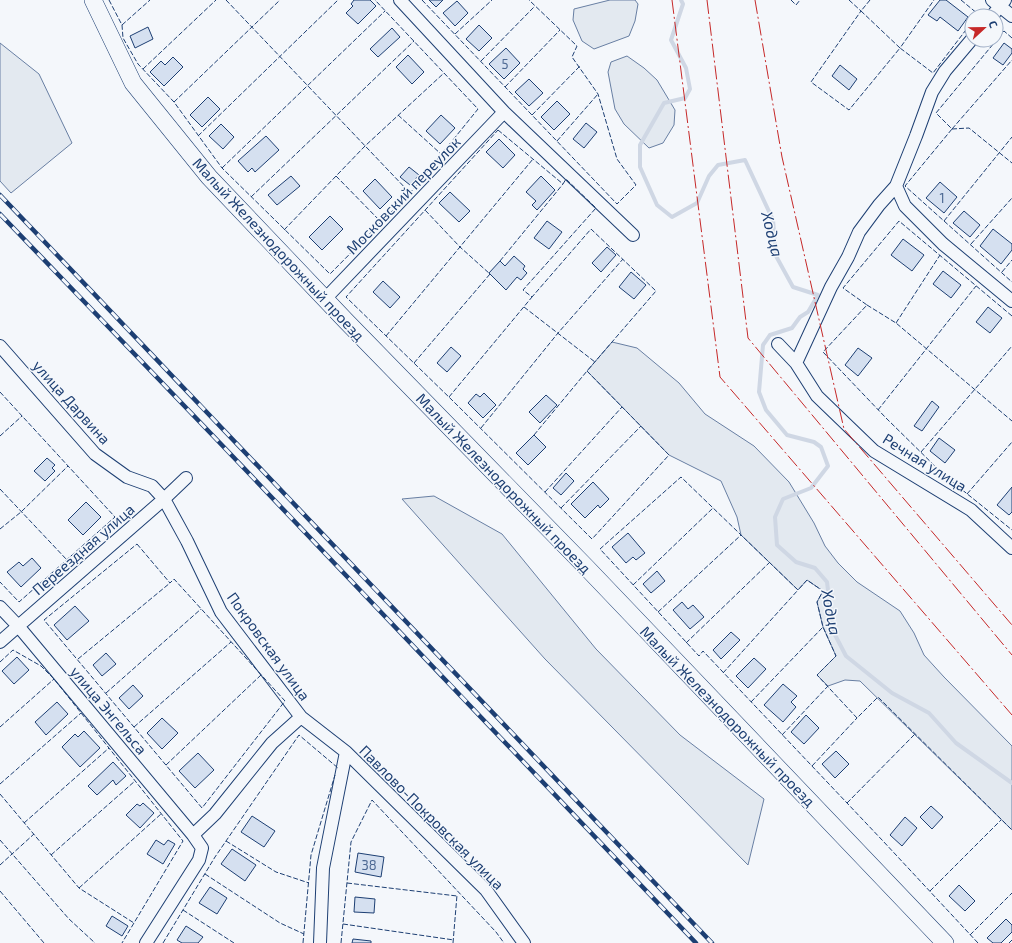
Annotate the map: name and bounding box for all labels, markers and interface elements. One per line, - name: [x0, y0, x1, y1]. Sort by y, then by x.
- north arrow: [964, 8, 1004, 48]
- text: С: [986, 19, 1001, 30]
- house number: 5: [502, 56, 509, 72]
- street label: Московский переулок: [342, 133, 465, 258]
- street label: Малый Железнодорожный проезд: [189, 154, 369, 344]
- house number: 1: [939, 190, 945, 206]
- water label: Ходца: [758, 208, 788, 259]
- street label: улица Дарвина: [29, 356, 114, 448]
- street label: Малый Железнодорожный проезд: [413, 389, 595, 577]
- street label: Речная улица: [879, 429, 970, 496]
- street label: Переездная улица: [28, 500, 138, 599]
- water label: Ходца: [818, 586, 846, 637]
- street label: Покровская улица: [223, 588, 314, 704]
- street label: Малый Железнодорожный проезд: [637, 622, 819, 810]
- street label: улица Энгельса: [66, 662, 151, 758]
- street label: Павлово-Покровская улица: [355, 741, 508, 894]
- house number: 38: [361, 857, 377, 873]

